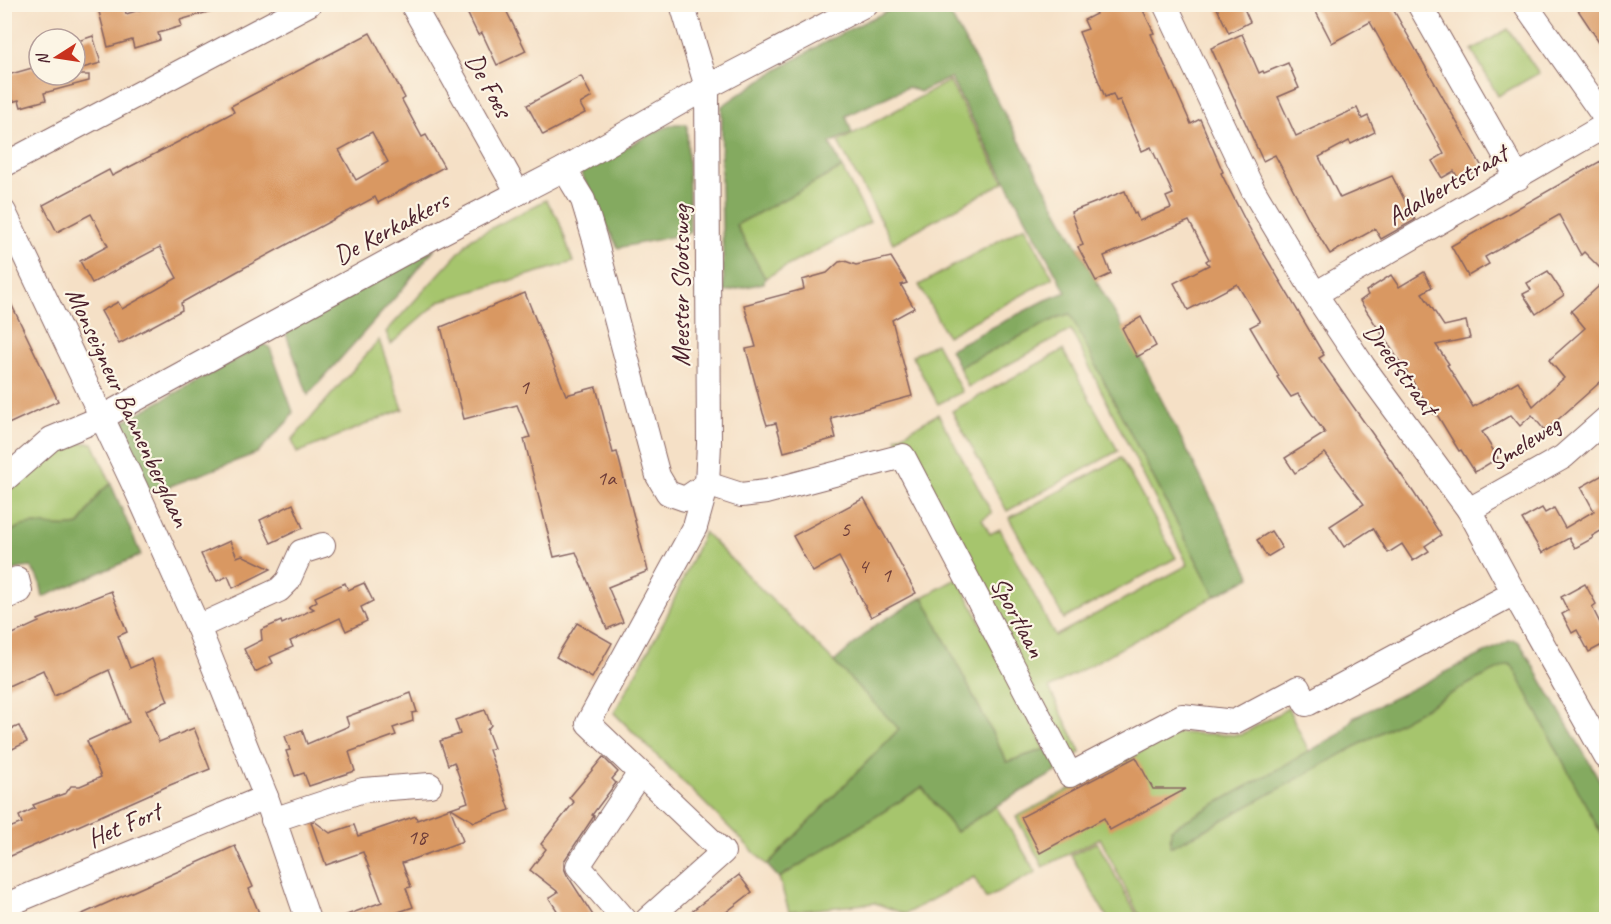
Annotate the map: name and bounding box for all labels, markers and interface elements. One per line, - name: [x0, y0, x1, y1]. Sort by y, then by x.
- north arrow: [27, 27, 87, 87]
- street label: De Foes: [458, 47, 521, 125]
- text: N: [32, 50, 54, 67]
- street label: Adalbertstraat: [1381, 135, 1516, 233]
- street label: De Kerkakkers: [328, 183, 456, 272]
- street label: Meester Slootsweg: [664, 203, 697, 367]
- street label: Monseigneur Bannenberglaan: [58, 282, 199, 533]
- street label: Dreefstraat: [1356, 316, 1448, 425]
- house number: 1: [519, 373, 530, 401]
- street label: Smeleweg: [1481, 407, 1568, 478]
- house number: 1a: [596, 464, 617, 492]
- house number: 5: [840, 515, 851, 543]
- house number: 4: [858, 552, 870, 580]
- house number: 1: [881, 561, 892, 589]
- street label: Sportlaan: [983, 571, 1053, 663]
- street label: Het Fort: [82, 793, 169, 855]
- house number: 18: [407, 823, 429, 851]

